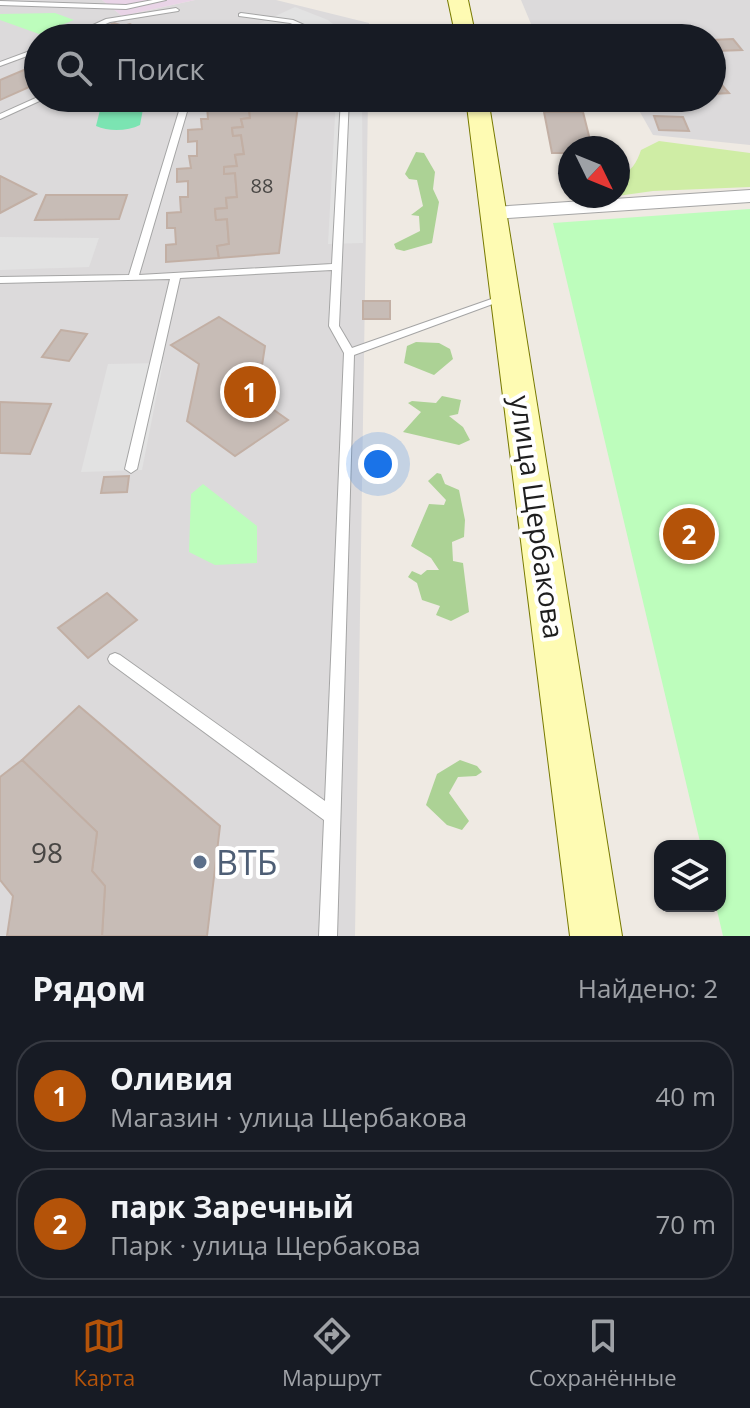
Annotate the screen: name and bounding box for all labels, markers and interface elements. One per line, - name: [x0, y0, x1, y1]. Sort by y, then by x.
- search box: [24, 24, 726, 112]
- icon: search: [52, 46, 96, 90]
- text: Поиск: [116, 48, 205, 89]
- north arrow: [558, 136, 630, 208]
- house number: 88: [251, 172, 273, 199]
- pin: 1: [224, 362, 276, 422]
- street label: улица Щербакова: [502, 393, 574, 641]
- your location: [358, 444, 398, 484]
- pin: 2: [663, 504, 715, 564]
- house number: 98: [31, 833, 63, 871]
- place label: ВТБ: [216, 839, 278, 885]
- map controls: [654, 840, 726, 912]
- button: layers: [654, 840, 726, 912]
- marker: ВТБ: [191, 853, 209, 871]
- text: Рядом: [32, 965, 146, 1011]
- text: Найдено: 2: [578, 970, 718, 1006]
- text: Оливия: [110, 1058, 233, 1099]
- text: 1: [53, 1078, 67, 1114]
- text: 40 m: [655, 1078, 716, 1114]
- text: Магазин · улица Щербакова: [110, 1099, 467, 1135]
- text: парк Заречный: [110, 1186, 354, 1227]
- text: 2: [53, 1206, 67, 1242]
- text: 70 m: [655, 1206, 716, 1242]
- text: Парк · улица Щербакова: [110, 1227, 421, 1263]
- tab: Карта: [73, 1314, 135, 1392]
- tab: Маршрут: [282, 1314, 382, 1392]
- tab: Сохранённые: [529, 1314, 677, 1392]

